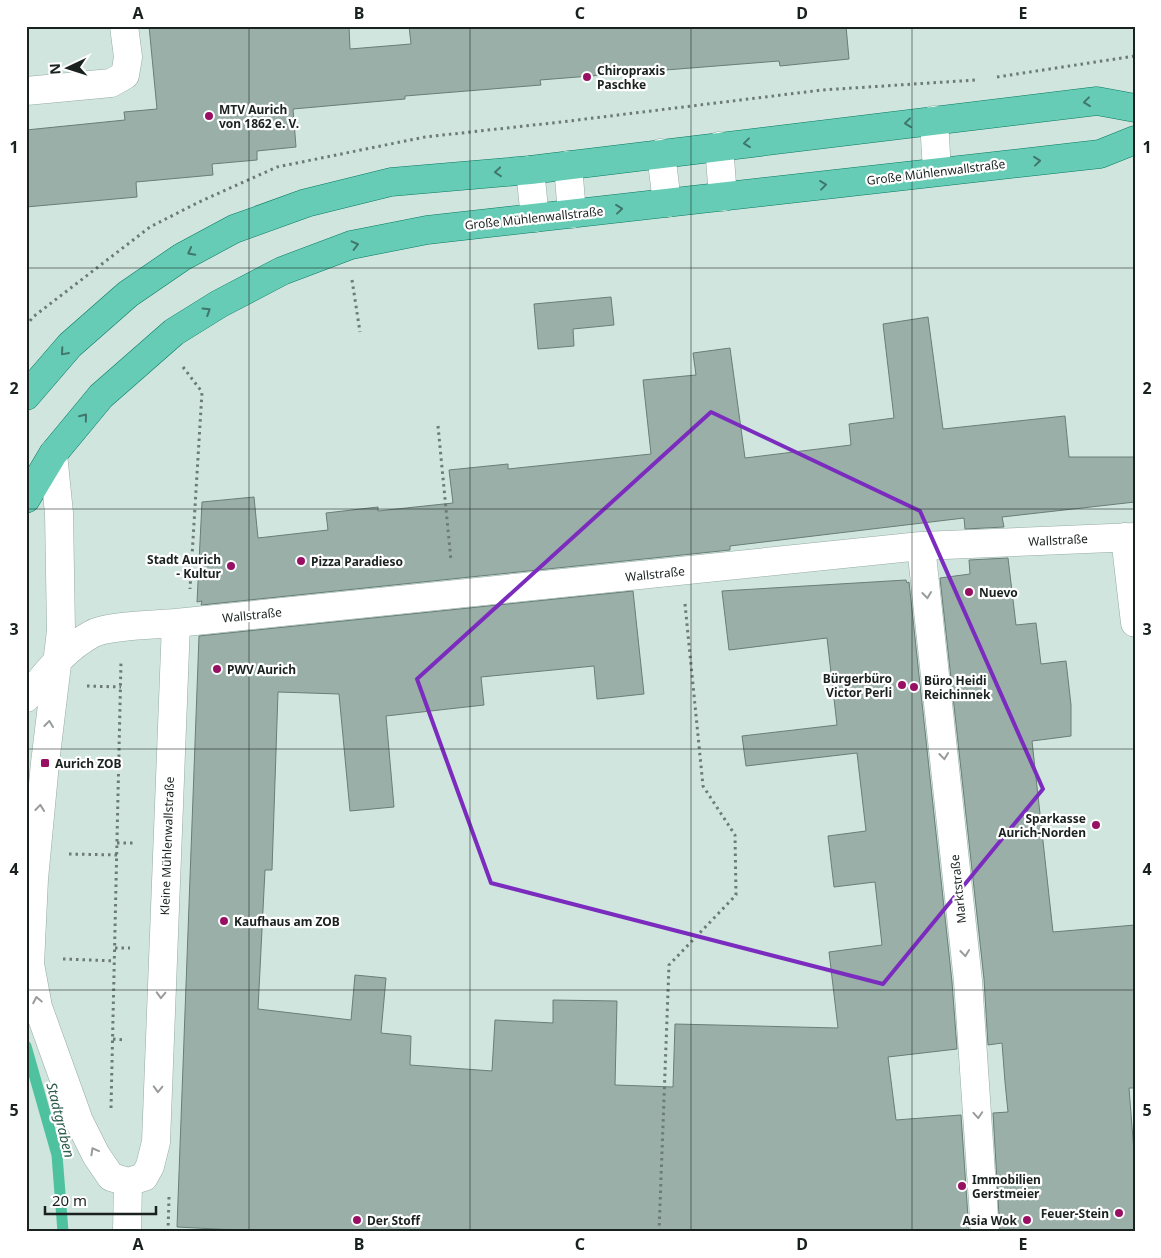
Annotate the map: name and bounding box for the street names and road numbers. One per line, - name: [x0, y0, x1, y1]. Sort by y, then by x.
- street label: Große Mühlenwallstraße: [866, 155, 1006, 189]
- street label: Große Mühlenwallstraße: [464, 202, 604, 234]
- street label: Wallstraße: [1028, 530, 1088, 550]
- street label: Wallstraße: [624, 562, 686, 586]
- street label: Wallstraße: [221, 603, 283, 627]
- street label: Kleine Mühlenwallstraße: [156, 776, 178, 916]
- street label: Marktstraße: [946, 853, 970, 924]

